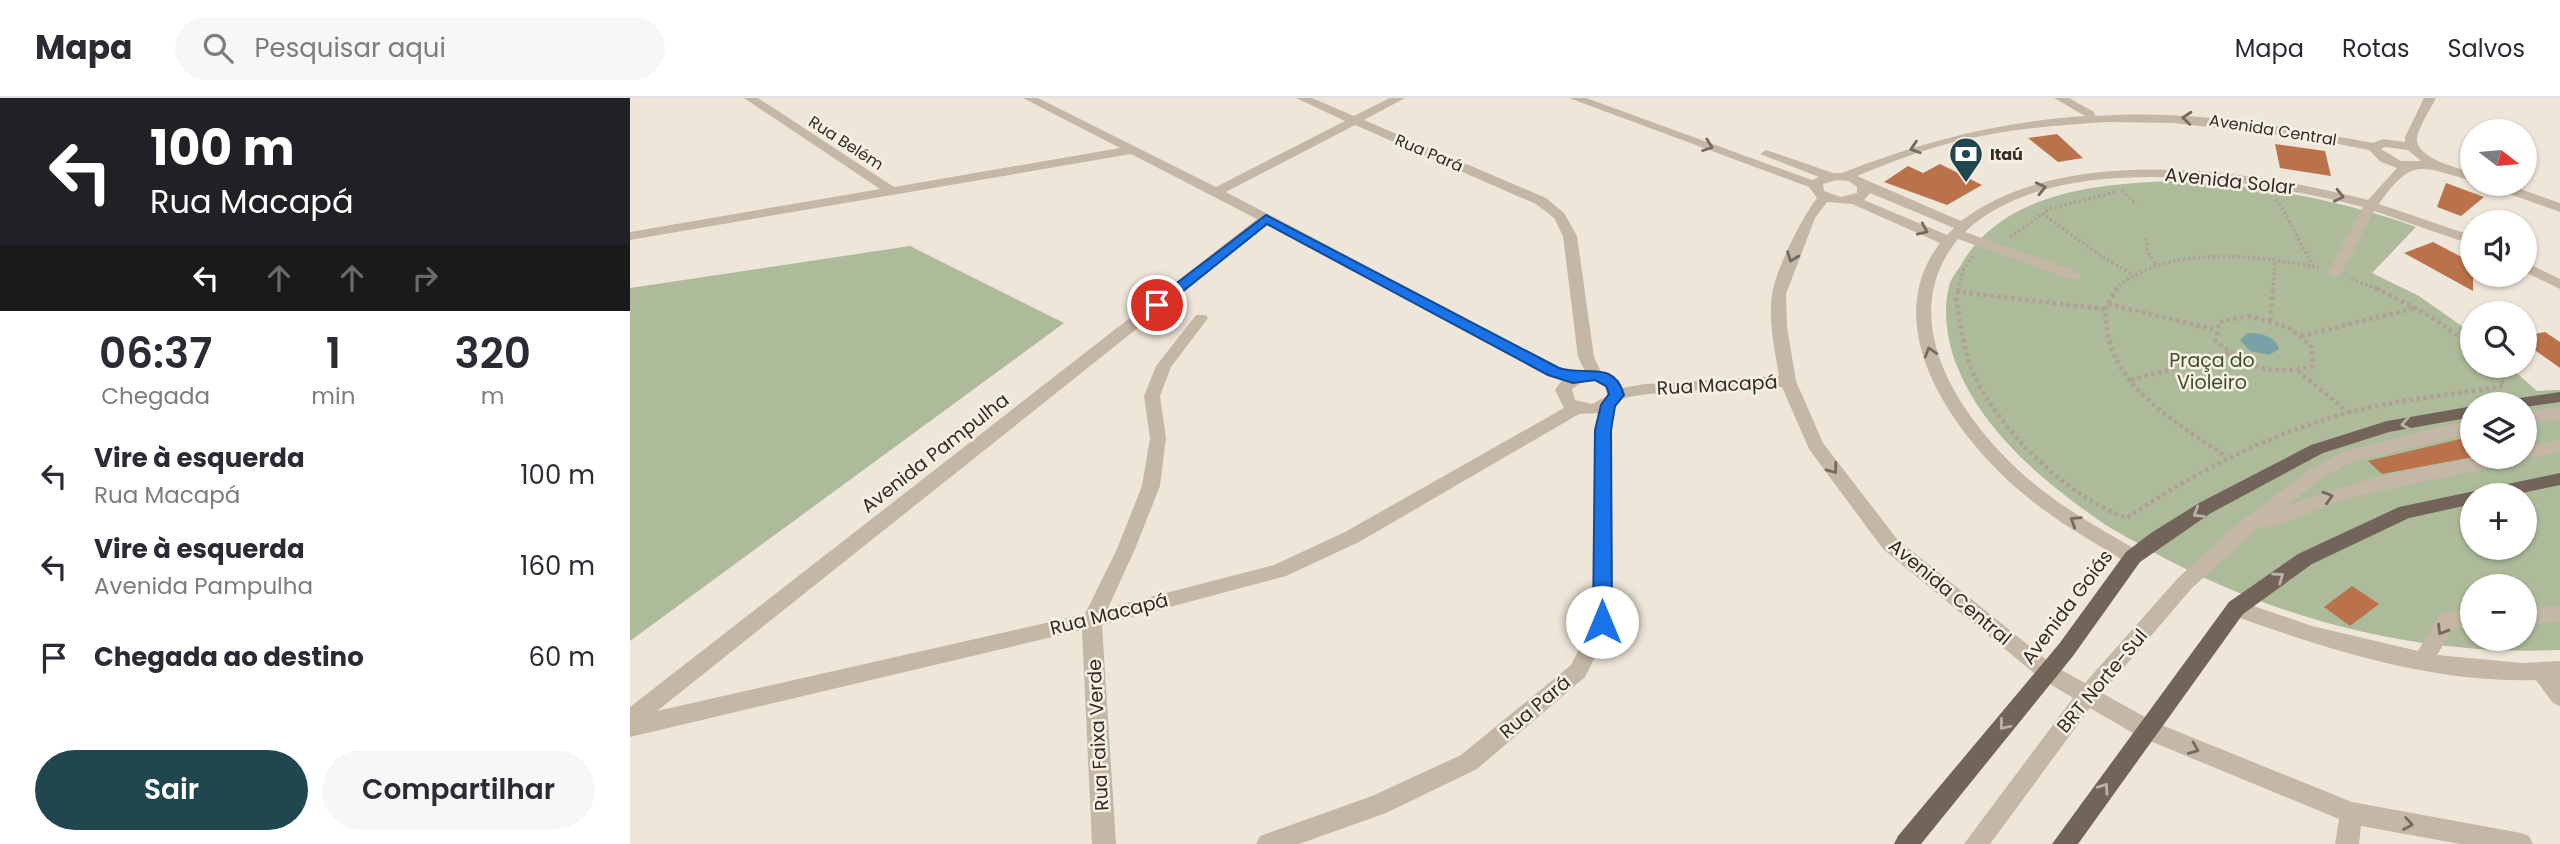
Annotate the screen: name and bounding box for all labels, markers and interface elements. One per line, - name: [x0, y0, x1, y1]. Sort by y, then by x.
- search box: [175, 17, 665, 80]
- text: Mapa: [35, 24, 133, 71]
- icon: search: [199, 29, 237, 67]
- text: Pesquisar aqui: [255, 30, 446, 66]
- text: Mapa: [2235, 32, 2304, 65]
- text: Rotas: [2342, 32, 2409, 65]
- text: Salvos: [2447, 32, 2525, 65]
- street label: Avenida Central: [2208, 109, 2338, 151]
- street label: Rua Belém: [804, 110, 888, 176]
- one-way arrow: [2181, 110, 2193, 125]
- text: 100 m: [150, 114, 295, 182]
- north arrow: [2460, 119, 2538, 196]
- map controls: [2460, 119, 2537, 651]
- icon: left: [35, 126, 126, 217]
- street label: Rua Pará: [1391, 128, 1467, 178]
- bank icon: Itaú: [1947, 135, 1985, 184]
- one-way arrow: [1702, 138, 1714, 152]
- one-way arrow: [1909, 139, 1921, 154]
- place label: Itaú: [1990, 143, 2023, 166]
- street label: Avenida Solar: [2164, 161, 2296, 201]
- text: Rua Macapá: [150, 179, 354, 224]
- one-way arrow: [2035, 182, 2047, 197]
- one-way arrow: [2333, 187, 2345, 202]
- button: sound: [2460, 210, 2537, 287]
- one-way arrow: [1916, 222, 1928, 236]
- one-way arrow: [1787, 250, 1801, 262]
- icon: left: [187, 259, 225, 297]
- icon: ahead: [260, 259, 298, 297]
- icon: ahead: [333, 259, 371, 297]
- icon: right: [406, 259, 444, 297]
- pin: [1127, 275, 1187, 335]
- icon: arrive: [1138, 286, 1176, 324]
- button: search: [2460, 301, 2537, 378]
- text: 06:37: [99, 324, 212, 383]
- text: 1: [326, 324, 341, 383]
- text: 320: [455, 324, 531, 383]
- one-way arrow: [1923, 346, 1938, 358]
- park label: Praça do Violeiro: [2169, 347, 2255, 396]
- street label: Rua Macapá: [1656, 368, 1778, 402]
- text: Chegada: [101, 380, 210, 412]
- text: min: [311, 380, 355, 412]
- text: m: [481, 380, 505, 412]
- street label: Avenida Pampulha: [855, 387, 1015, 519]
- button: layers: [2460, 392, 2537, 469]
- one-way arrow: [2400, 416, 2412, 431]
- text: Vire à esquerda: [94, 440, 305, 476]
- icon: left: [35, 457, 73, 495]
- text: 100 m: [520, 457, 595, 493]
- one-way arrow: [1825, 462, 1838, 474]
- text: Rua Macapá: [94, 479, 240, 511]
- button: +: [2460, 483, 2537, 560]
- one-way arrow: [2321, 490, 2333, 505]
- one-way arrow: [2192, 504, 2205, 517]
- one-way arrow: [2069, 517, 2082, 530]
- text: Vire à esquerda: [94, 531, 305, 567]
- street label: Avenida Central: [1883, 532, 2017, 652]
- street label: Avenida Goiás: [2015, 544, 2119, 670]
- icon: left: [35, 548, 73, 586]
- text: 160 m: [520, 548, 595, 584]
- text: Avenida Pampulha: [94, 570, 313, 602]
- one-way arrow: [2271, 573, 2284, 585]
- button: −: [2460, 574, 2537, 651]
- position arrow: [1565, 585, 1639, 659]
- street label: Rua Macapá: [1047, 586, 1171, 642]
- one-way arrow: [2437, 622, 2450, 635]
- street label: BRT Norte-Sul: [2050, 623, 2154, 739]
- icon: arrive: [35, 639, 73, 677]
- text: Chegada ao destino: [94, 639, 364, 675]
- text: 60 m: [528, 639, 595, 675]
- street label: Rua Faixa Verde: [1081, 658, 1115, 812]
- street label: Rua Pará: [1494, 669, 1576, 745]
- one-way arrow: [2000, 717, 2012, 730]
- one-way arrow: [2188, 741, 2200, 755]
- button: Sair: [35, 750, 308, 830]
- button: Compartilhar: [322, 750, 595, 830]
- one-way arrow: [2096, 783, 2108, 796]
- one-way arrow: [2402, 815, 2414, 830]

